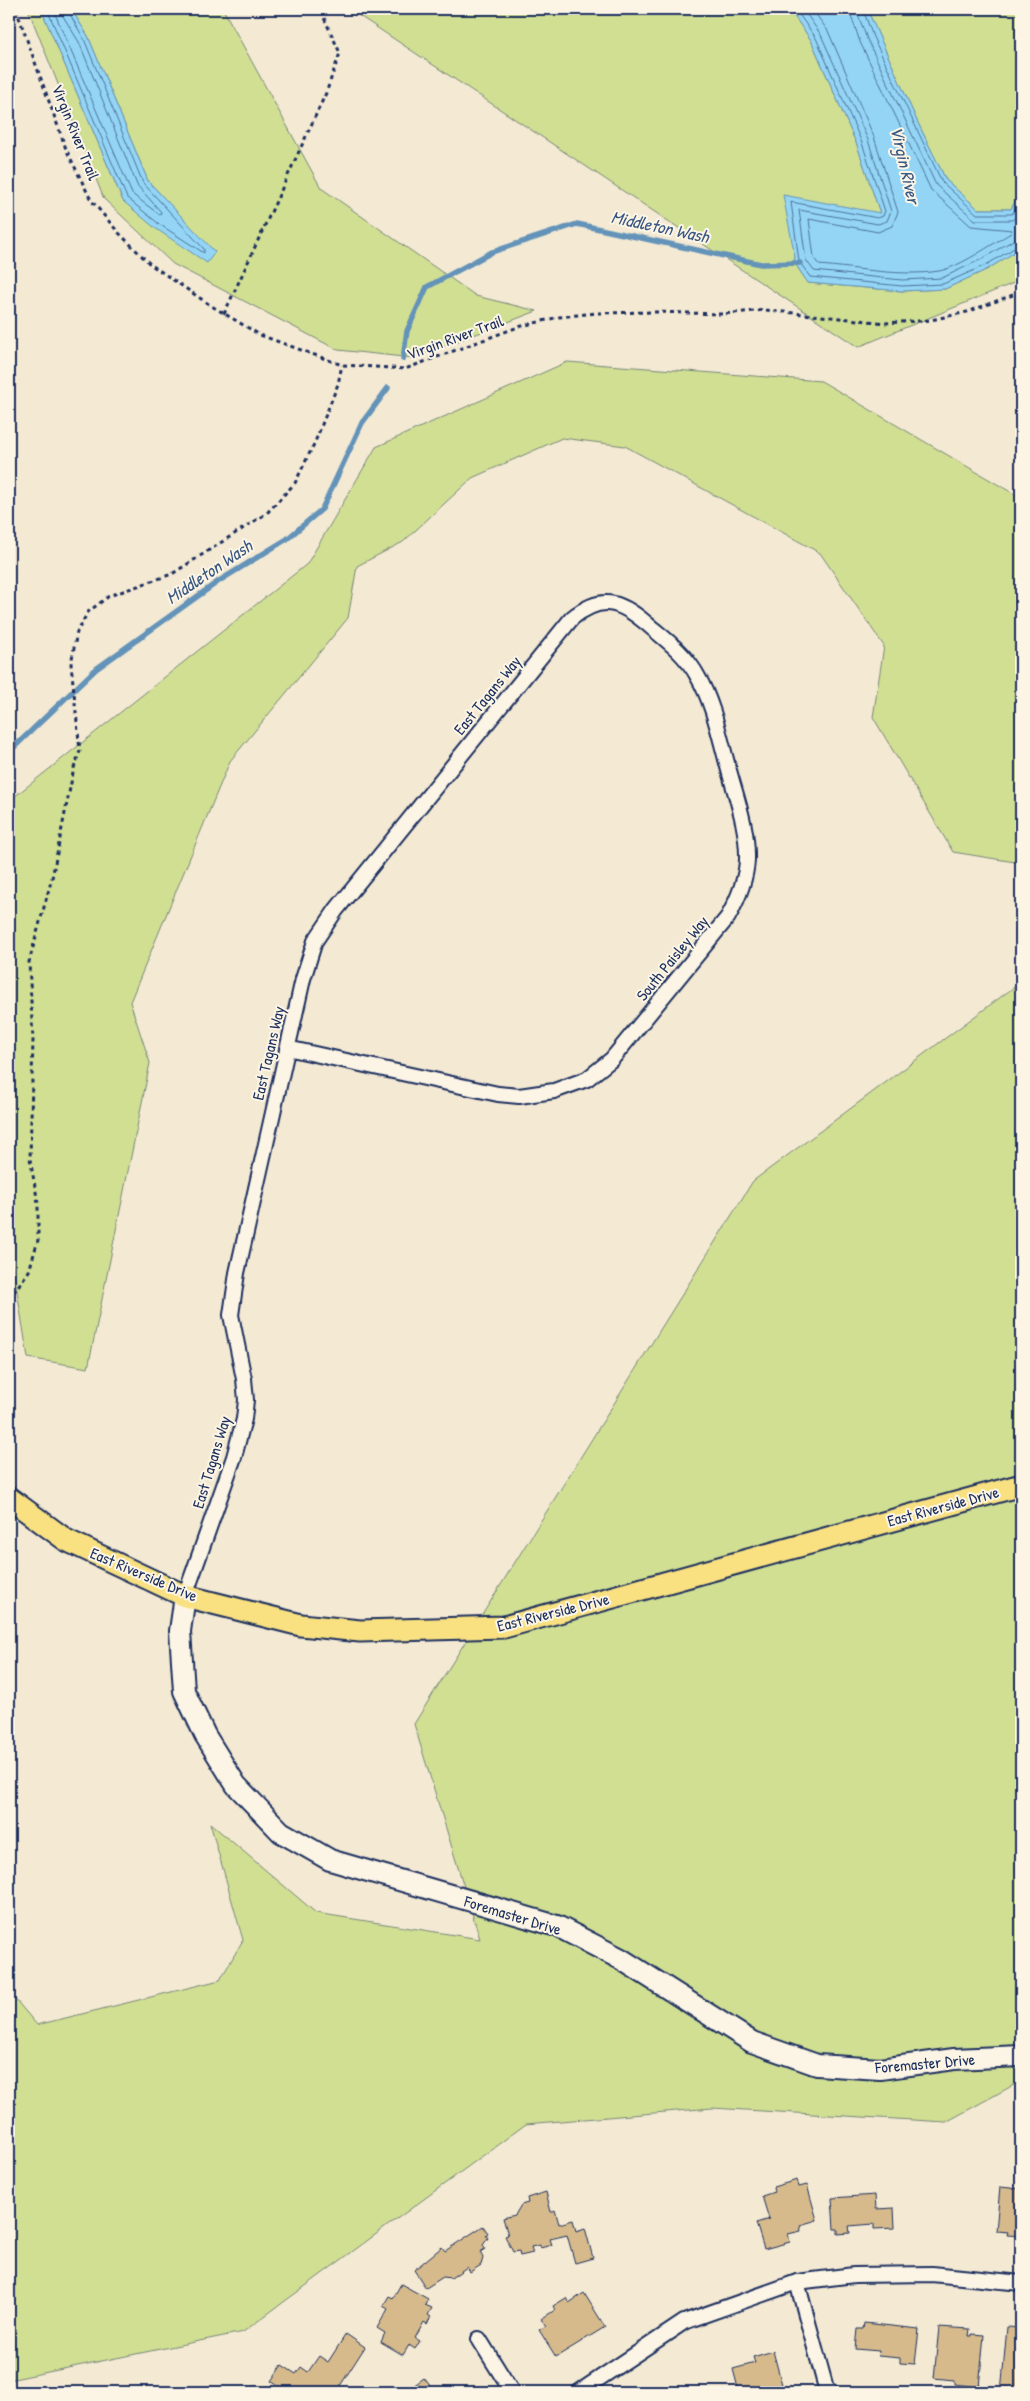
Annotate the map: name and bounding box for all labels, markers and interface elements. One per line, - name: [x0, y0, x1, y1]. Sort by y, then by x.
- street label: Virgin River Trail: [47, 81, 105, 184]
- water label: Virgin River: [884, 124, 927, 208]
- water label: Middleton Wash: [609, 204, 713, 249]
- street label: Virgin River Trail: [404, 309, 507, 365]
- water label: Middleton Wash: [161, 533, 258, 610]
- street label: East Tagans Way: [448, 651, 526, 739]
- street label: South Paisley Way: [631, 911, 713, 1005]
- street label: East Tagans Way: [247, 1004, 290, 1102]
- street label: East Tagans Way: [186, 1413, 236, 1511]
- street label: East Riverside Drive: [885, 1480, 1002, 1531]
- street label: East Riverside Drive: [87, 1541, 202, 1607]
- street label: East Riverside Drive: [495, 1587, 612, 1637]
- street label: Foremaster Drive: [461, 1890, 565, 1940]
- street label: Foremaster Drive: [873, 2048, 976, 2078]

